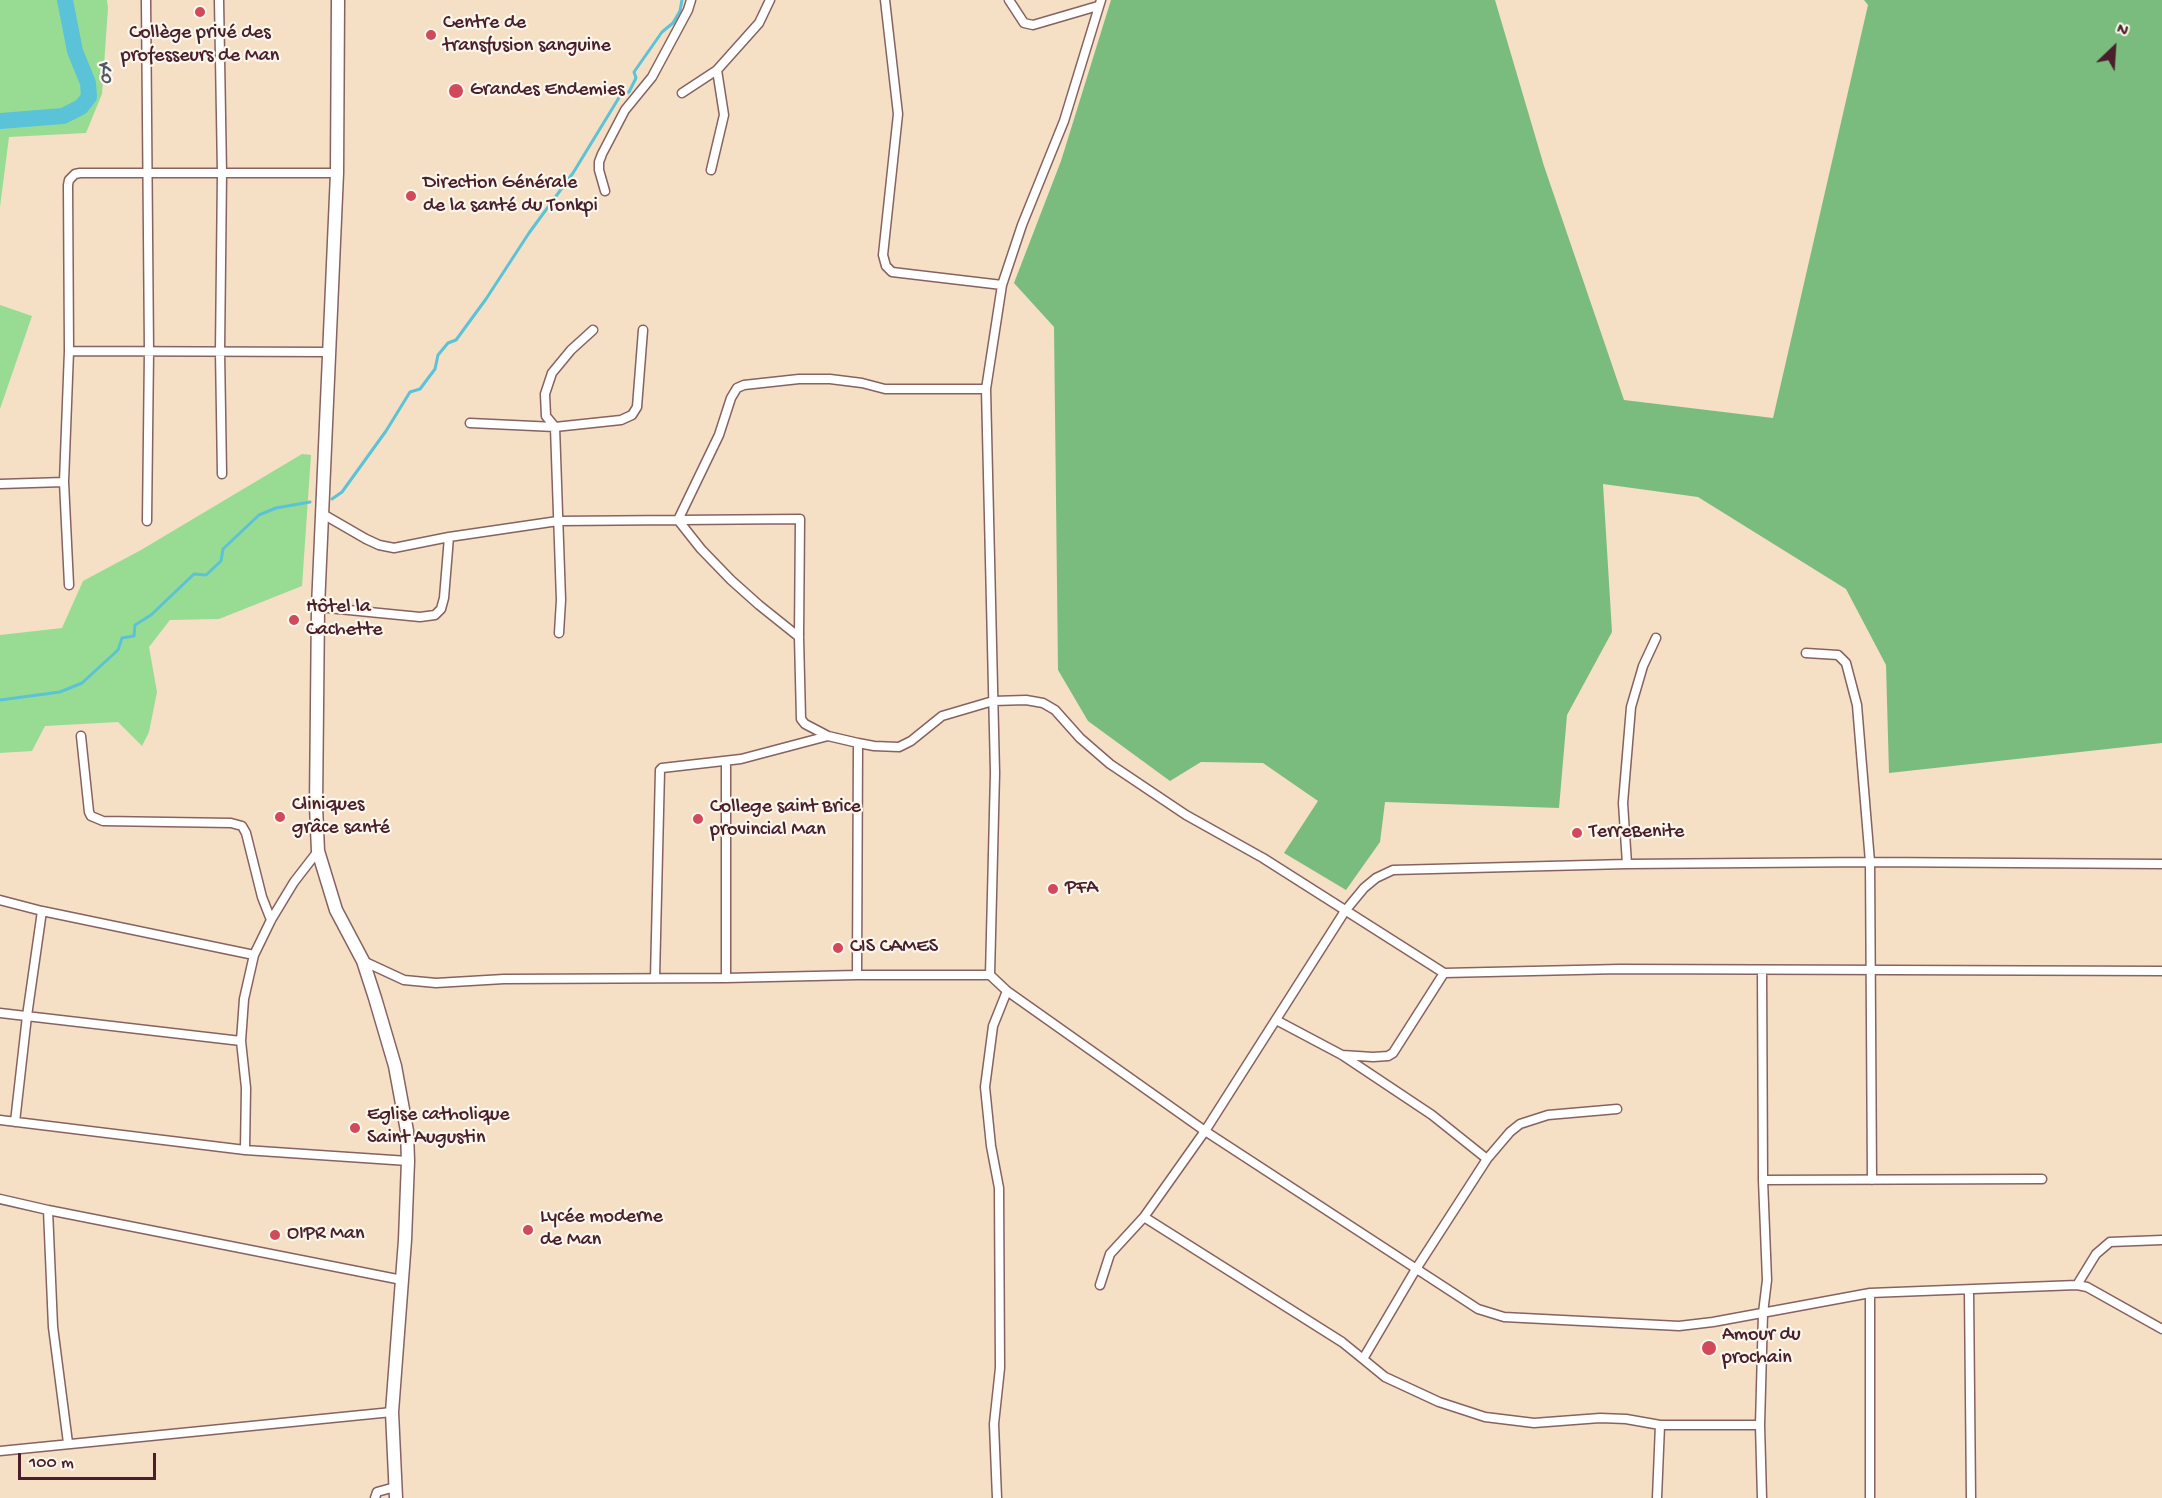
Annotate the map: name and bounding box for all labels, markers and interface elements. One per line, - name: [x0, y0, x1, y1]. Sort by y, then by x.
- marker: Collège privé des professeurs de Man: [193, 5, 207, 19]
- place label: Centre de transfusion sanguine: [443, 12, 611, 59]
- north arrow: [2084, 18, 2144, 78]
- text: N: [2113, 20, 2131, 42]
- place label: Collège privé des professeurs de Man: [121, 22, 279, 69]
- marker: Centre de transfusion sanguine: [424, 28, 438, 42]
- water label: Ko: [89, 58, 119, 86]
- place label: Grandes Endemies: [470, 79, 625, 103]
- marker: Grandes Endemies: [447, 82, 465, 100]
- place label: Direction Générale de la santé du Tonkpi: [423, 172, 598, 219]
- marker: Direction Générale de la santé du Tonkpi: [404, 189, 418, 203]
- place label: Hôtel la Cachette: [306, 596, 382, 643]
- marker: Hôtel la Cachette: [287, 613, 301, 627]
- place label: Cliniques grâce santé: [292, 794, 390, 841]
- place label: College saint Brice provincial Man: [710, 796, 861, 843]
- marker: Cliniques grâce santé: [273, 810, 287, 824]
- marker: College saint Brice provincial Man: [691, 812, 705, 826]
- place label: TerreBenite: [1589, 821, 1684, 845]
- marker: TerreBenite: [1570, 826, 1584, 840]
- place label: PFA: [1065, 877, 1098, 901]
- marker: PFA: [1046, 882, 1060, 896]
- place label: CIS CAMES: [850, 936, 938, 960]
- marker: CIS CAMES: [831, 941, 845, 955]
- place label: Eglise catholique Saint Augustin: [367, 1104, 510, 1151]
- marker: Eglise catholique Saint Augustin: [348, 1121, 362, 1135]
- place label: Lycée moderne de Man: [540, 1206, 663, 1253]
- place label: OIPR Man: [287, 1223, 365, 1247]
- marker: Lycée moderne de Man: [521, 1223, 535, 1237]
- marker: OIPR Man: [268, 1228, 282, 1242]
- place label: Amour du prochain: [1722, 1324, 1801, 1371]
- marker: Amour du prochain: [1700, 1339, 1718, 1357]
- scale bar: [21, 1441, 159, 1479]
- text: 100 m: [29, 1453, 74, 1474]

